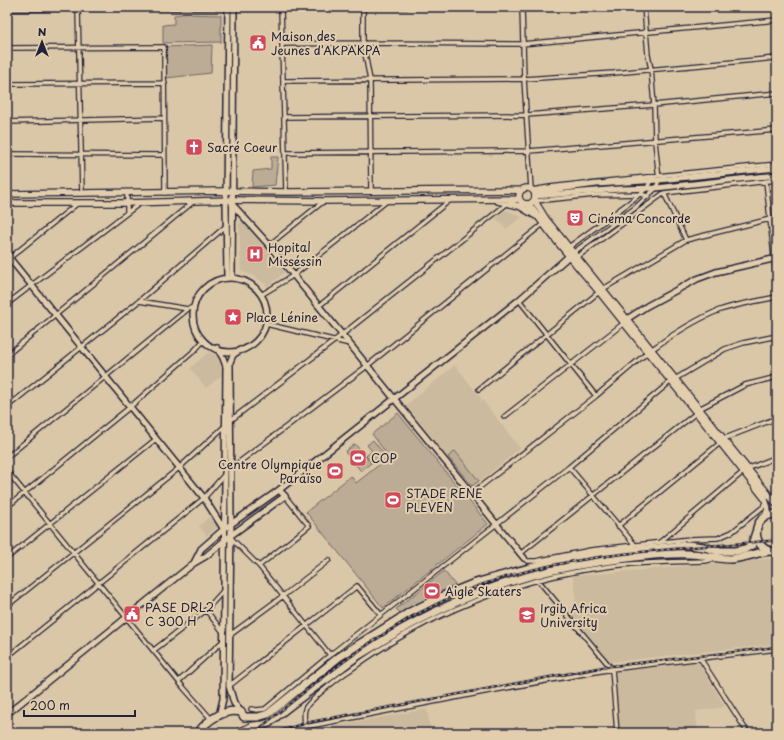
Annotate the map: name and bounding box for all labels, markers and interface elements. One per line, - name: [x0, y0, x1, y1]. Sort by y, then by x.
- north arrow: [22, 22, 62, 62]
- text: N: [38, 23, 47, 40]
- place label: Maison des Jeunes d'AKPAKPA: [271, 27, 381, 59]
- public building icon: Maison des Jeunes d'AKPAKPA: [248, 33, 268, 53]
- church icon: Sacré Coeur: [184, 137, 204, 157]
- place label: Sacré Coeur: [207, 138, 278, 156]
- theatre icon: Cinéma Concorde: [565, 208, 585, 228]
- place label: Cinéma Concorde: [588, 209, 691, 227]
- place label: Hopital Misséssin: [268, 238, 322, 270]
- hospital icon: Hopital Misséssin: [245, 244, 265, 264]
- place icon: Place Lénine: [223, 307, 243, 327]
- place label: Place Lénine: [246, 308, 319, 326]
- sports icon: COP: [348, 448, 368, 468]
- place label: COP: [371, 449, 397, 467]
- place label: Centre Olympique Paraïso: [218, 455, 322, 487]
- sports icon: Centre Olympique Paraïso: [325, 461, 345, 481]
- place label: STADE RENE PLEVEN: [406, 484, 483, 516]
- sports icon: STADE RENE PLEVEN: [383, 490, 403, 510]
- sports icon: Aigle Skaters: [422, 581, 442, 601]
- place label: Aigle Skaters: [445, 582, 522, 600]
- place label: PASE DRL2 C 300 H: [145, 598, 214, 630]
- place label: Irgib Africa University: [540, 599, 607, 631]
- public building icon: PASE DRL2 C 300 H: [122, 604, 142, 624]
- school or university icon: Irgib Africa University: [517, 605, 537, 625]
- scale bar: [24, 692, 135, 718]
- text: 200 m: [30, 696, 70, 714]

